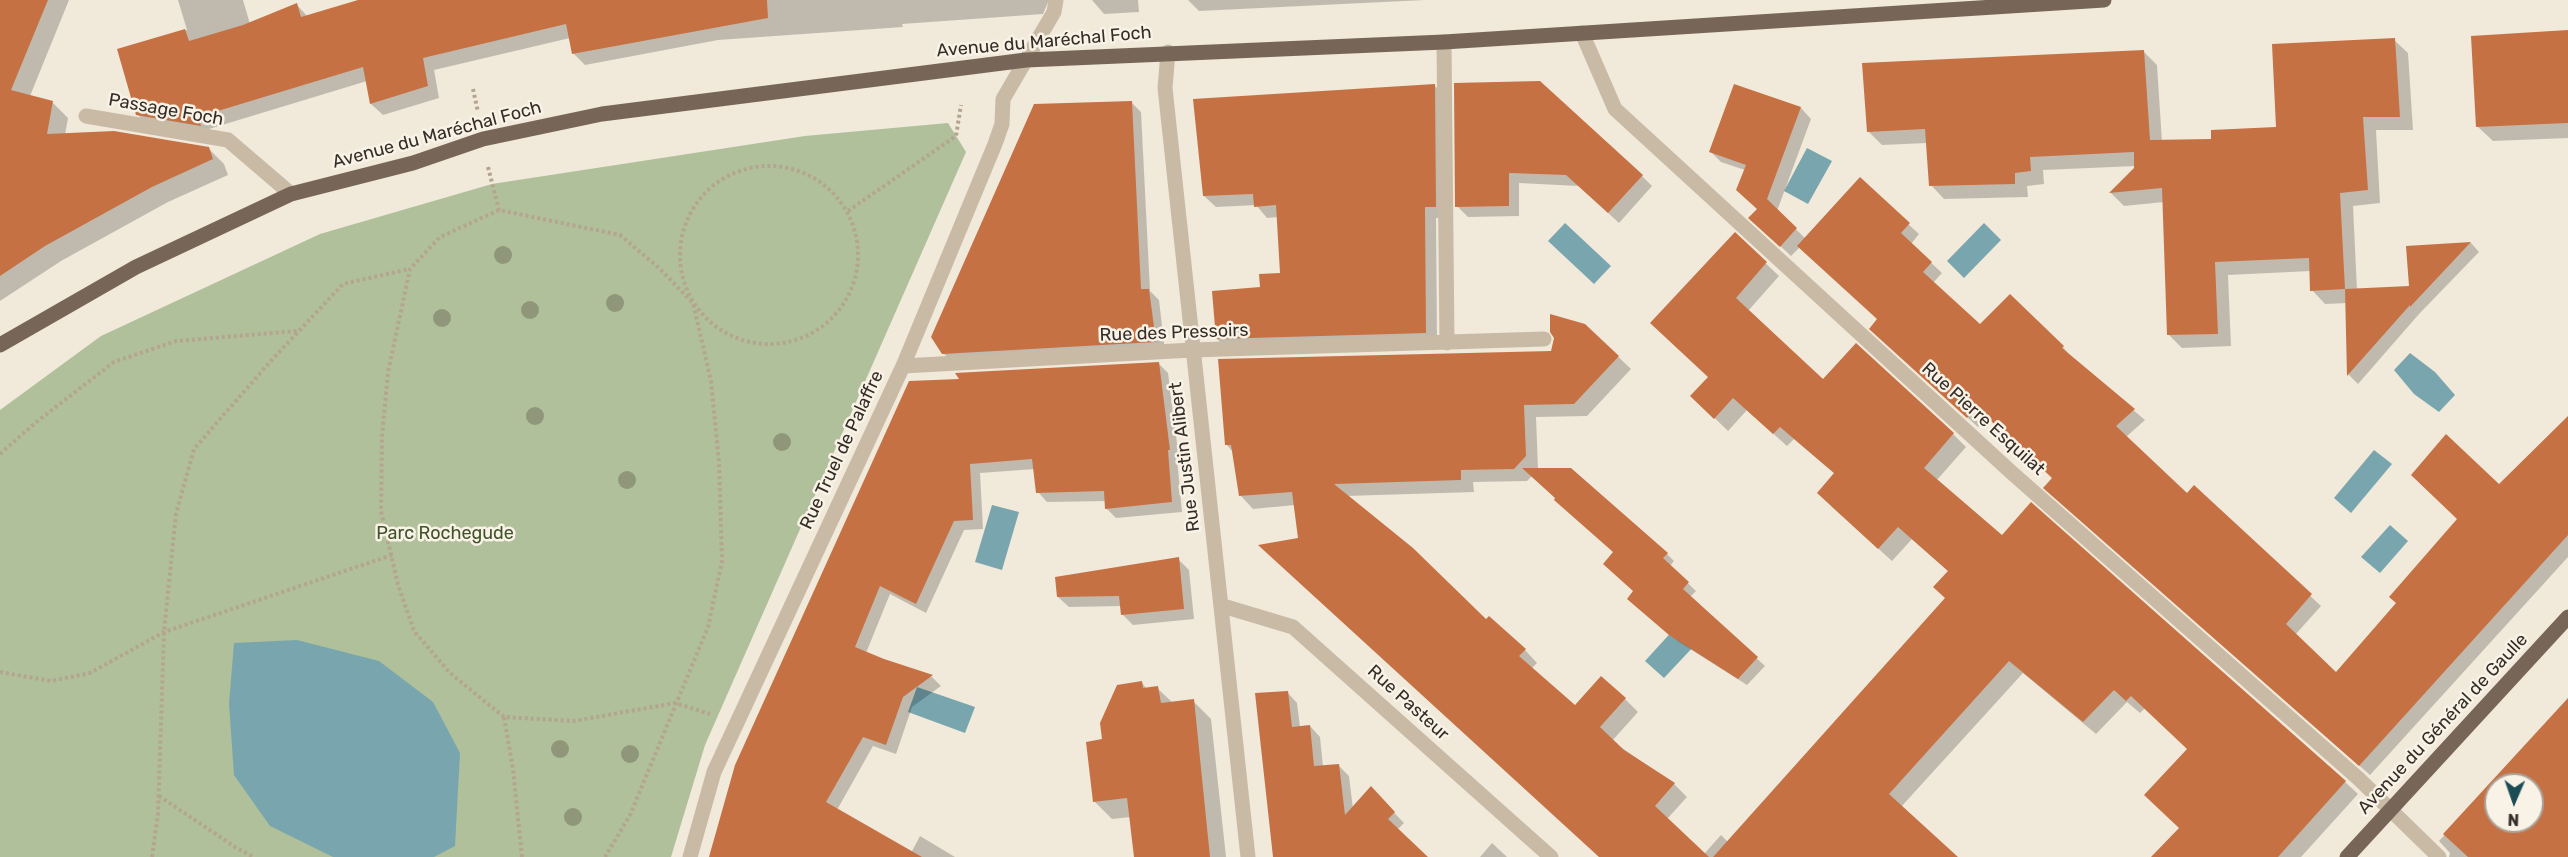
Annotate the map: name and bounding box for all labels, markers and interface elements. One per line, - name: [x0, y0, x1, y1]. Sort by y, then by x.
- street label: Avenue du Maréchal Foch: [936, 22, 1152, 62]
- street label: Passage Foch: [107, 89, 225, 131]
- street label: Avenue du Maréchal Foch: [330, 97, 544, 173]
- street label: Rue des Pressoirs: [1099, 320, 1249, 346]
- street label: Rue Pierre Esquilat: [1917, 358, 2049, 480]
- street label: Rue Truel de Palaffre: [796, 367, 888, 533]
- street label: Rue Justin Alibert: [1165, 381, 1205, 533]
- park label: Parc Rochegude: [376, 523, 514, 545]
- street label: Avenue du Général de Gaulle: [2354, 629, 2532, 819]
- street label: Rue Pasteur: [1363, 661, 1453, 745]
- north arrow: [2484, 773, 2544, 833]
- text: N: [2507, 810, 2520, 829]

